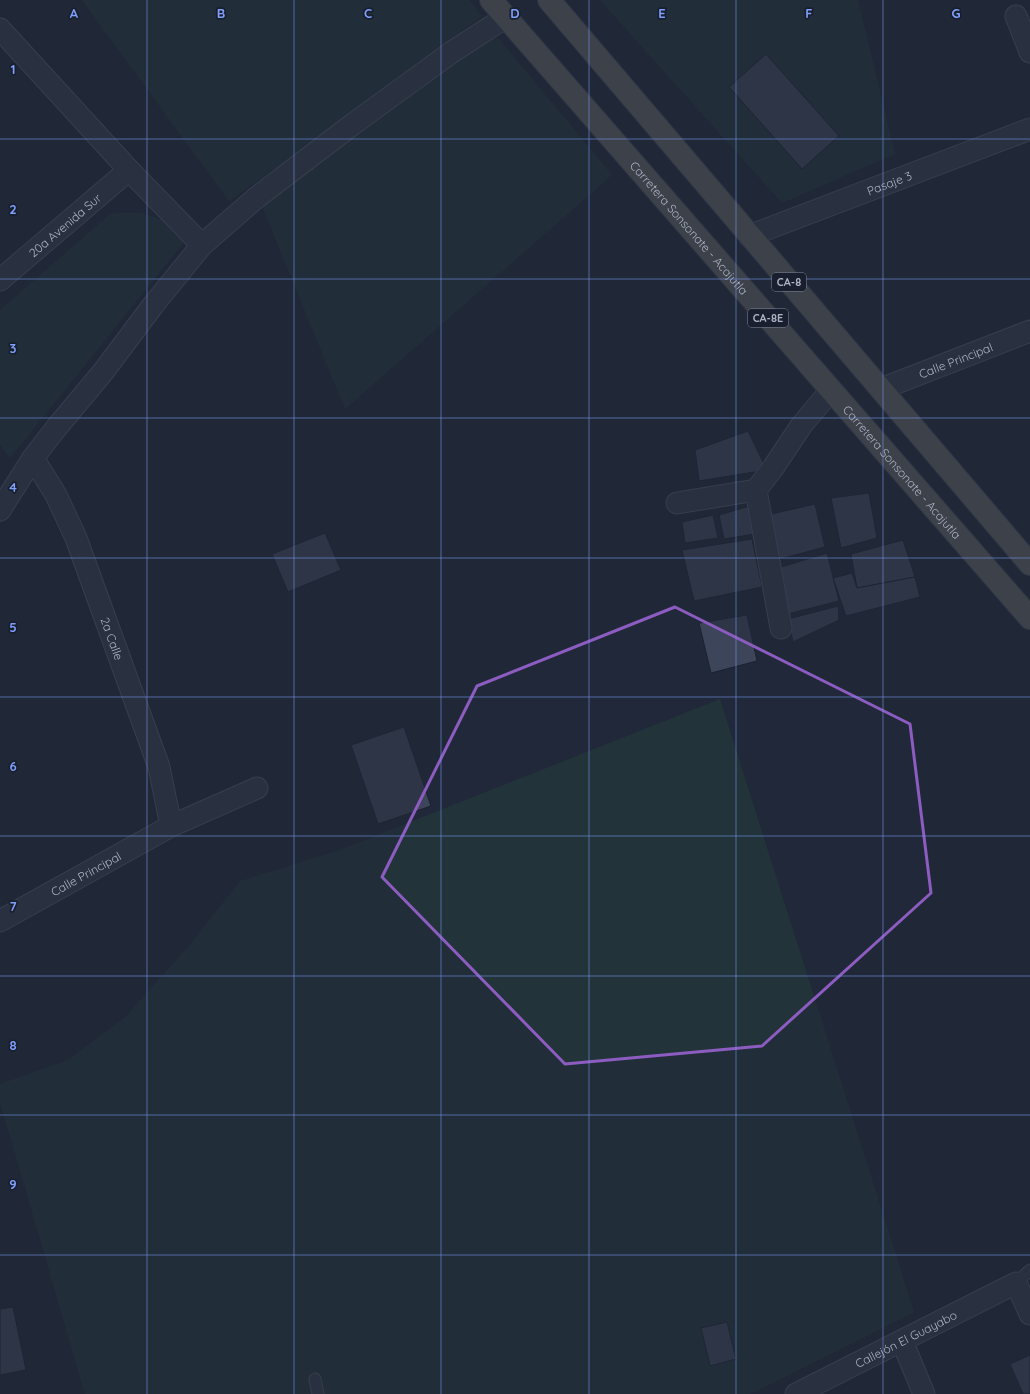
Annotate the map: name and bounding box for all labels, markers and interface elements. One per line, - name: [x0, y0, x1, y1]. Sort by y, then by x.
- text: A: [70, 5, 79, 21]
- text: B: [217, 5, 225, 21]
- text: C: [364, 5, 372, 21]
- text: D: [510, 5, 520, 21]
- text: E: [658, 5, 666, 21]
- text: F: [805, 5, 813, 21]
- text: G: [951, 5, 961, 21]
- text: 1: [10, 61, 16, 77]
- street label: Carretera Sonsonate - Acajutla: [627, 158, 752, 297]
- street label: Pasaje 3: [865, 167, 914, 198]
- street label: 20a Avenida Sur: [25, 190, 104, 260]
- text: 2: [9, 201, 17, 217]
- road number: CA-8: [772, 273, 806, 291]
- road number: CA-8E: [748, 309, 788, 327]
- street label: Calle Principal: [916, 339, 995, 381]
- text: 3: [10, 340, 17, 356]
- street label: Carretera Sonsonate - Acajutla: [840, 402, 965, 542]
- text: 4: [9, 479, 17, 495]
- street label: 2a Calle: [98, 615, 127, 662]
- text: 5: [9, 619, 17, 635]
- text: 6: [9, 758, 17, 774]
- street label: Calle Principal: [48, 848, 123, 899]
- text: 7: [9, 898, 17, 914]
- text: 8: [9, 1037, 17, 1053]
- text: 9: [9, 1176, 17, 1192]
- street label: Callejón El Guayabo: [852, 1307, 959, 1371]

